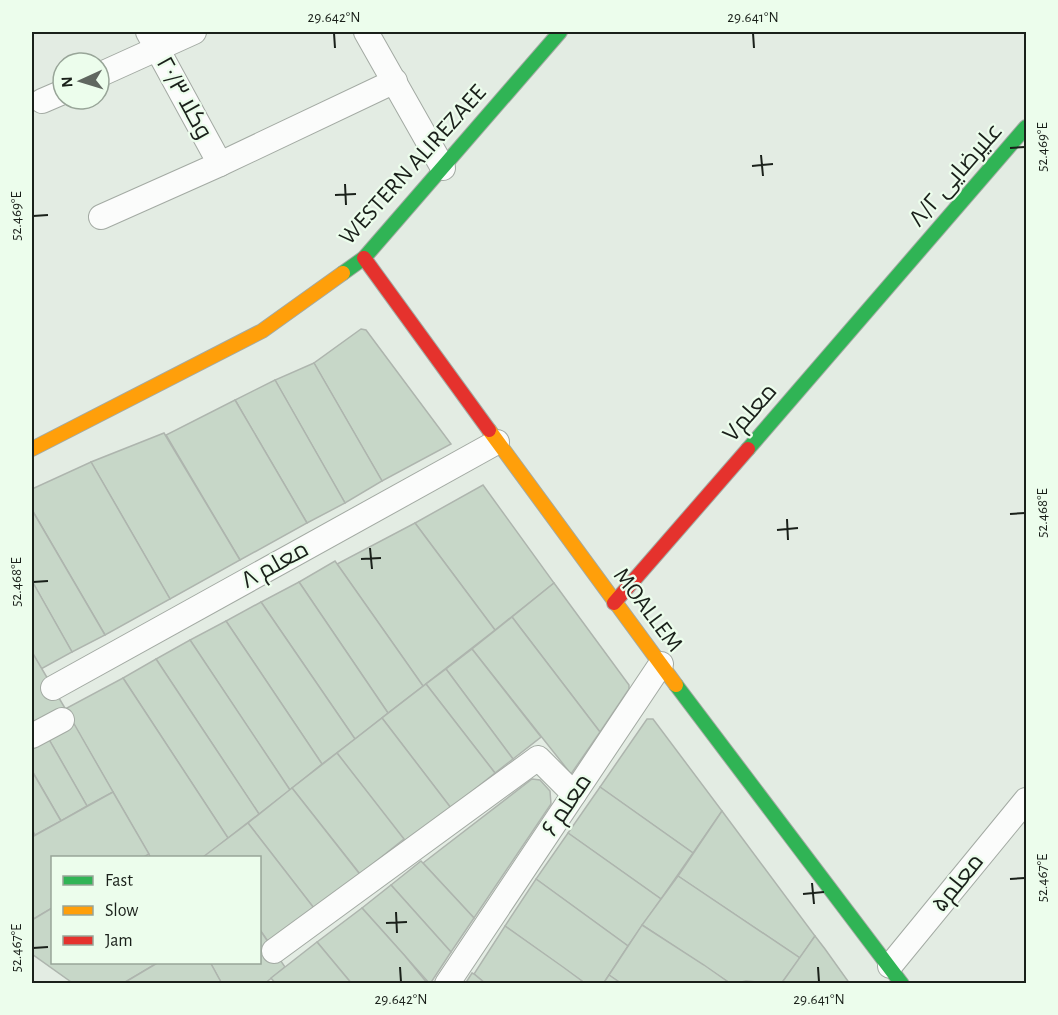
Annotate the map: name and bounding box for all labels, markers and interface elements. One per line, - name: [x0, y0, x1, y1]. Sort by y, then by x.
- text: 29.642°N: [307, 10, 361, 25]
- text: 29.641°N: [727, 10, 779, 25]
- north arrow: [51, 51, 111, 111]
- street label: وکلا ۲۰/۳: [152, 53, 216, 143]
- text: N: [59, 76, 75, 88]
- street label: WESTERN ALIREZAEE: [335, 80, 491, 250]
- street label: علیرضایی ۸/۲: [905, 119, 1008, 232]
- text: 52.469°E: [1035, 122, 1050, 172]
- text: 52.469°E: [9, 191, 24, 241]
- street label: معلم۷: [718, 379, 784, 449]
- text: 52.468°E: [1035, 488, 1050, 538]
- street label: ۸ معلم: [237, 537, 314, 596]
- text: 52.468°E: [9, 557, 24, 607]
- street label: MOALLEM: [609, 564, 687, 656]
- street label: ۶ معلم: [538, 770, 599, 842]
- street label: معلم۵: [928, 849, 991, 918]
- text: 52.467°E: [1035, 854, 1050, 902]
- legend: [51, 856, 261, 964]
- text: Fast: [105, 872, 133, 890]
- text: Slow: [105, 902, 138, 920]
- text: 52.467°E: [9, 924, 24, 972]
- text: Jam: [105, 932, 133, 950]
- text: 29.642°N: [374, 992, 428, 1007]
- text: 29.641°N: [793, 992, 845, 1007]

